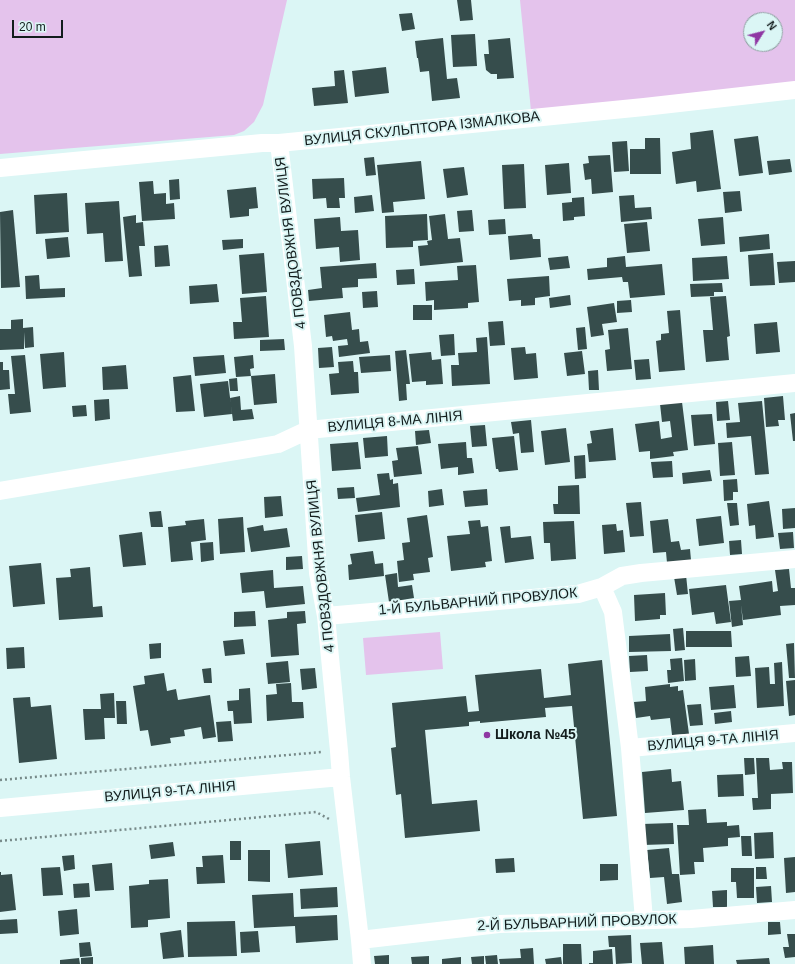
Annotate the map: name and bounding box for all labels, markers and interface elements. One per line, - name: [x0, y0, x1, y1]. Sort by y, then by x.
- scale bar: [14, 12, 65, 38]
- north arrow: [743, 12, 783, 52]
- text: N: [765, 19, 779, 32]
- text: 20 m: [19, 20, 46, 34]
- street label: ВУЛИЦЯ СКУЛЬПТОРА ІЗМАЛКОВА: [303, 108, 541, 150]
- street label: 4 ПОВЗДОВЖНЯ ВУЛИЦЯ: [272, 156, 310, 330]
- street label: ВУЛИЦЯ 8-МА ЛІНІЯ: [327, 408, 463, 436]
- street label: 4 ПОВЗДОВЖНЯ ВУЛИЦЯ: [304, 479, 338, 653]
- street label: 1-Й БУЛЬВАРНИЙ ПРОВУЛОК: [378, 585, 578, 619]
- place label: Школа №45: [495, 727, 576, 743]
- street label: ВУЛИЦЯ 9-ТА ЛІНІЯ: [647, 727, 779, 755]
- marker: Школа №45: [482, 730, 492, 740]
- street label: ВУЛИЦЯ 9-ТА ЛІНІЯ: [104, 778, 236, 806]
- street label: 2-Й БУЛЬВАРНИЙ ПРОВУЛОК: [477, 911, 677, 935]

